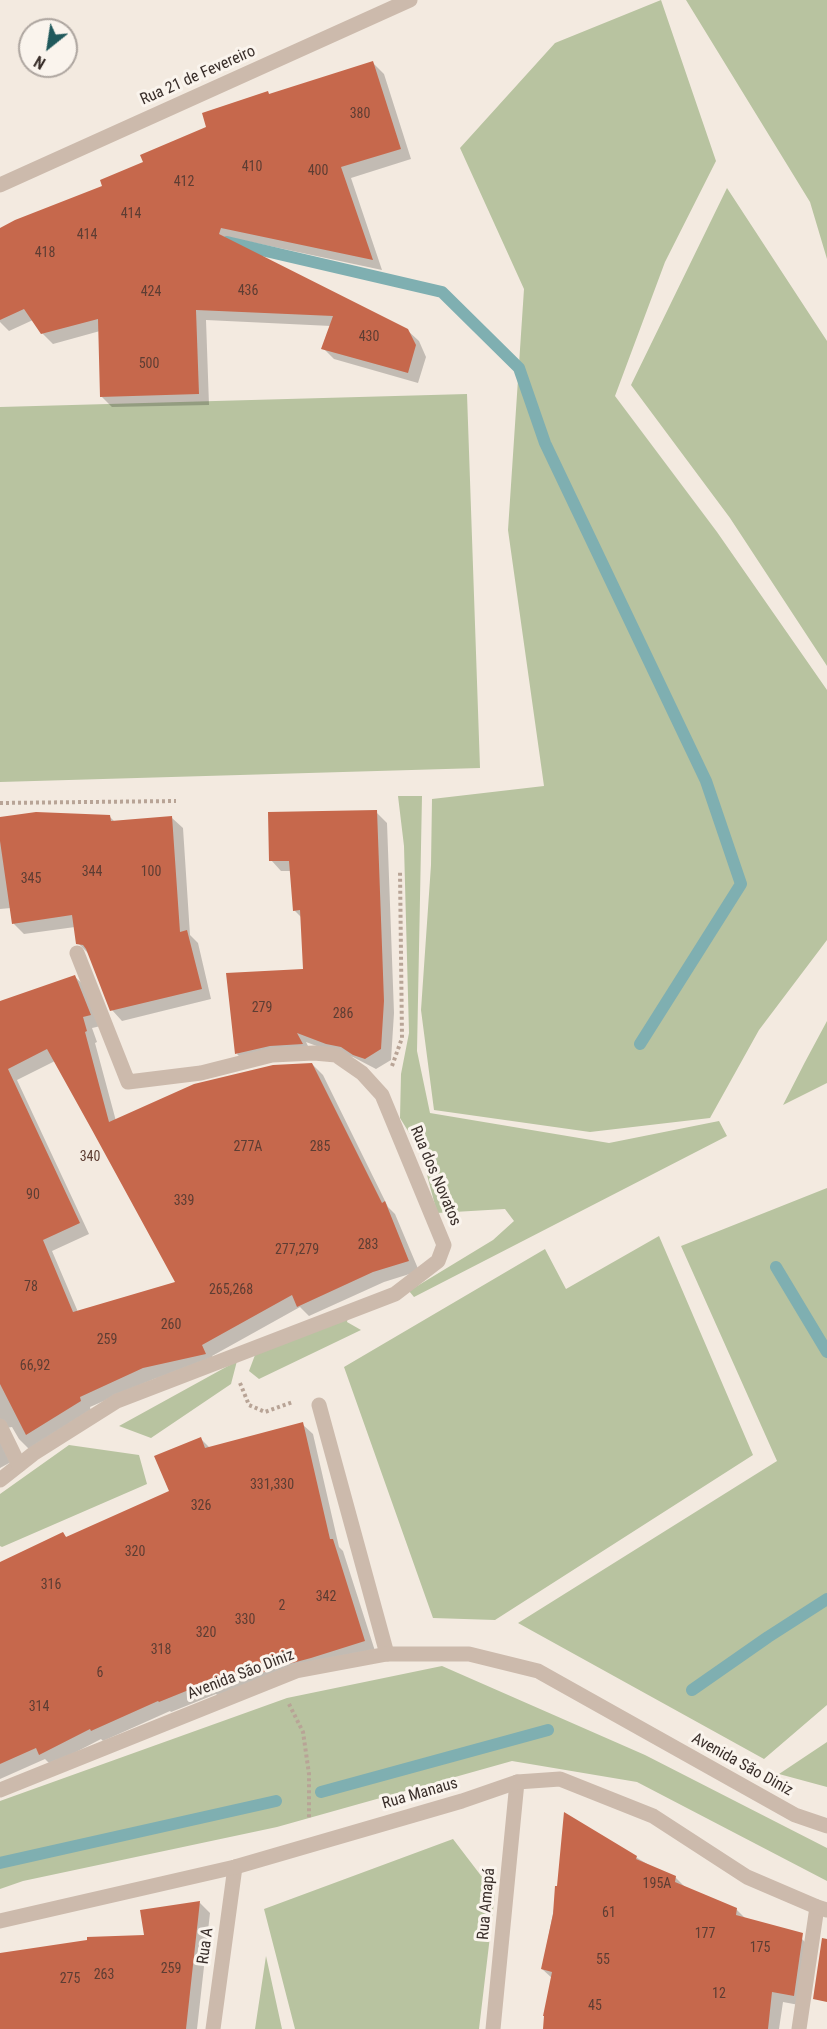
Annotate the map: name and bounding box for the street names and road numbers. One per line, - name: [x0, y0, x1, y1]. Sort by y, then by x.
- street label: Rua 21 de Fevereiro: [137, 42, 259, 110]
- street label: Rua dos Novatos: [405, 1123, 465, 1229]
- street label: Avenida São Diniz: [185, 1646, 297, 1704]
- street label: Avenida São Diniz: [688, 1729, 796, 1801]
- street label: Rua Manaus: [380, 1774, 460, 1814]
- street label: Rua Amapá: [474, 1867, 500, 1941]
- street label: Rua A: [194, 1926, 218, 1966]

